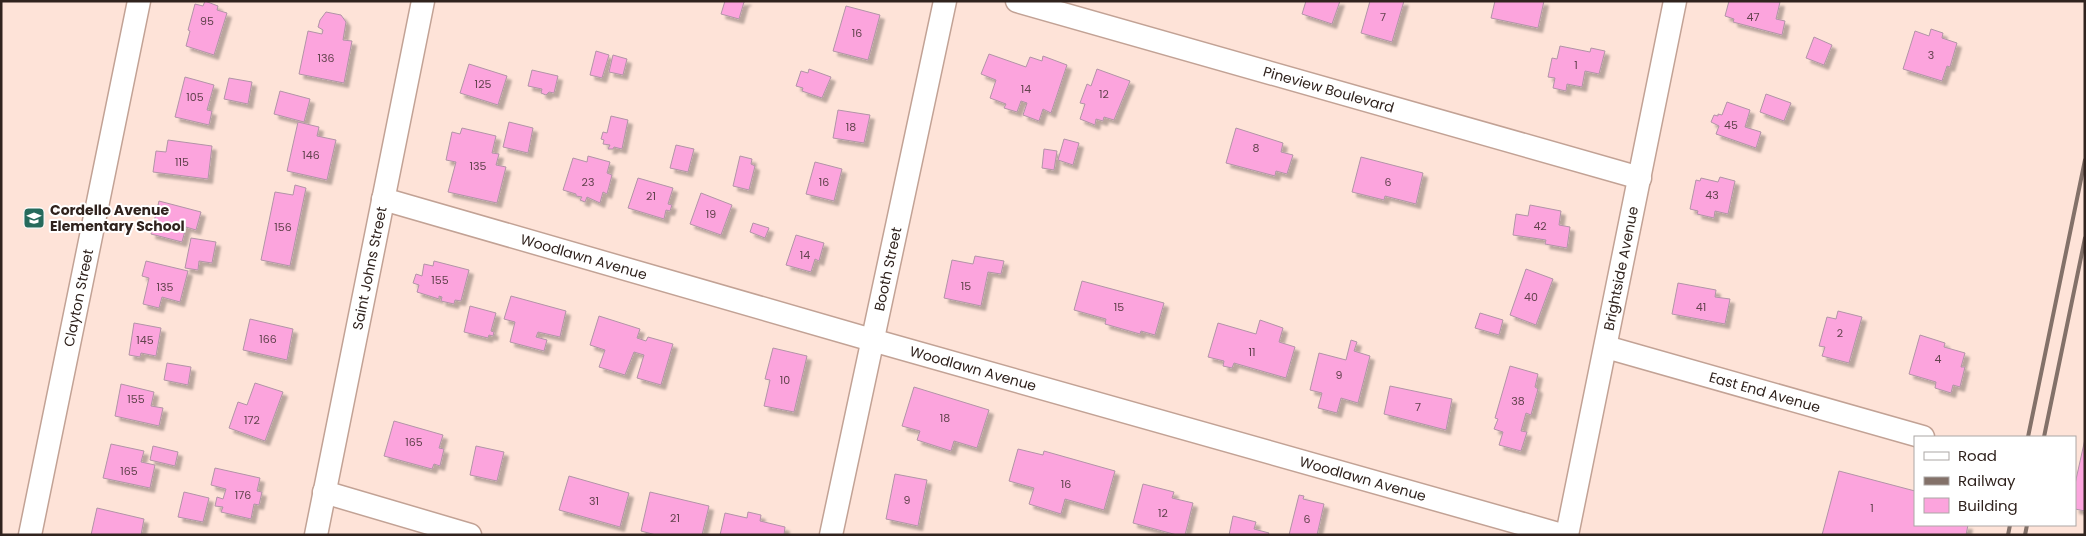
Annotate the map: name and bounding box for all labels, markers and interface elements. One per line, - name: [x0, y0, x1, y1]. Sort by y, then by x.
- house number: 7: [1380, 9, 1386, 25]
- house number: 47: [1747, 9, 1759, 25]
- house number: 95: [200, 13, 214, 29]
- house number: 16: [852, 25, 862, 41]
- house number: 3: [1928, 47, 1934, 63]
- house number: 136: [318, 50, 335, 66]
- house number: 1: [1574, 57, 1578, 73]
- street label: Pineview Boulevard: [1261, 61, 1396, 118]
- house number: 125: [475, 76, 491, 92]
- house number: 14: [1021, 81, 1031, 97]
- house number: 12: [1099, 86, 1109, 102]
- house number: 105: [186, 89, 204, 105]
- house number: 45: [1724, 117, 1738, 133]
- house number: 18: [846, 119, 856, 135]
- house number: 8: [1253, 140, 1260, 156]
- house number: 146: [302, 147, 320, 163]
- house number: 115: [175, 154, 189, 170]
- house number: 135: [470, 158, 487, 174]
- house number: 23: [582, 174, 594, 190]
- house number: 16: [819, 174, 829, 190]
- house number: 6: [1385, 174, 1392, 190]
- house number: 43: [1705, 187, 1719, 203]
- house number: 21: [646, 188, 656, 204]
- place label: Cordello Avenue Elementary School: [50, 200, 185, 236]
- street label: Brightside Avenue: [1599, 204, 1643, 332]
- street label: Saint Johns Street: [347, 205, 392, 332]
- school or university icon: Cordello Avenue Elementary School: [22, 206, 46, 230]
- house number: 19: [706, 206, 716, 222]
- house number: 42: [1533, 218, 1547, 234]
- house number: 156: [274, 219, 292, 235]
- street label: Booth Street: [869, 225, 906, 313]
- street label: Woodlawn Avenue: [518, 229, 650, 285]
- street label: Clayton Street: [59, 247, 98, 349]
- house number: 14: [800, 247, 810, 263]
- house number: 155: [431, 272, 449, 288]
- house number: 15: [961, 278, 971, 294]
- house number: 135: [157, 279, 174, 295]
- house number: 40: [1524, 289, 1538, 305]
- house number: 15: [1114, 299, 1124, 315]
- house number: 41: [1696, 299, 1706, 315]
- house number: 2: [1837, 325, 1843, 341]
- house number: 166: [259, 331, 277, 347]
- house number: 145: [136, 332, 154, 348]
- street label: Woodlawn Avenue: [907, 341, 1039, 396]
- house number: 11: [1248, 344, 1256, 360]
- house number: 4: [1935, 351, 1942, 367]
- house number: 9: [1336, 367, 1343, 383]
- street label: East End Avenue: [1707, 367, 1823, 417]
- house number: 10: [780, 372, 790, 388]
- house number: 155: [127, 391, 145, 407]
- house number: 38: [1511, 393, 1525, 409]
- house number: 7: [1415, 399, 1421, 415]
- house number: 18: [940, 410, 950, 426]
- house number: 172: [244, 412, 260, 428]
- house number: 165: [405, 434, 423, 450]
- legend: [1914, 436, 2076, 526]
- text: Road: [1958, 445, 1997, 466]
- street label: Woodlawn Avenue: [1297, 451, 1429, 506]
- house number: 165: [120, 463, 138, 479]
- text: Railway: [1958, 470, 2016, 491]
- house number: 16: [1061, 476, 1071, 492]
- house number: 176: [235, 487, 251, 503]
- house number: 9: [904, 492, 911, 508]
- house number: 31: [589, 493, 599, 509]
- text: Building: [1958, 495, 2018, 516]
- house number: 1: [1870, 500, 1874, 516]
- house number: 12: [1158, 505, 1168, 521]
- house number: 21: [670, 510, 680, 526]
- house number: 6: [1304, 511, 1311, 527]

